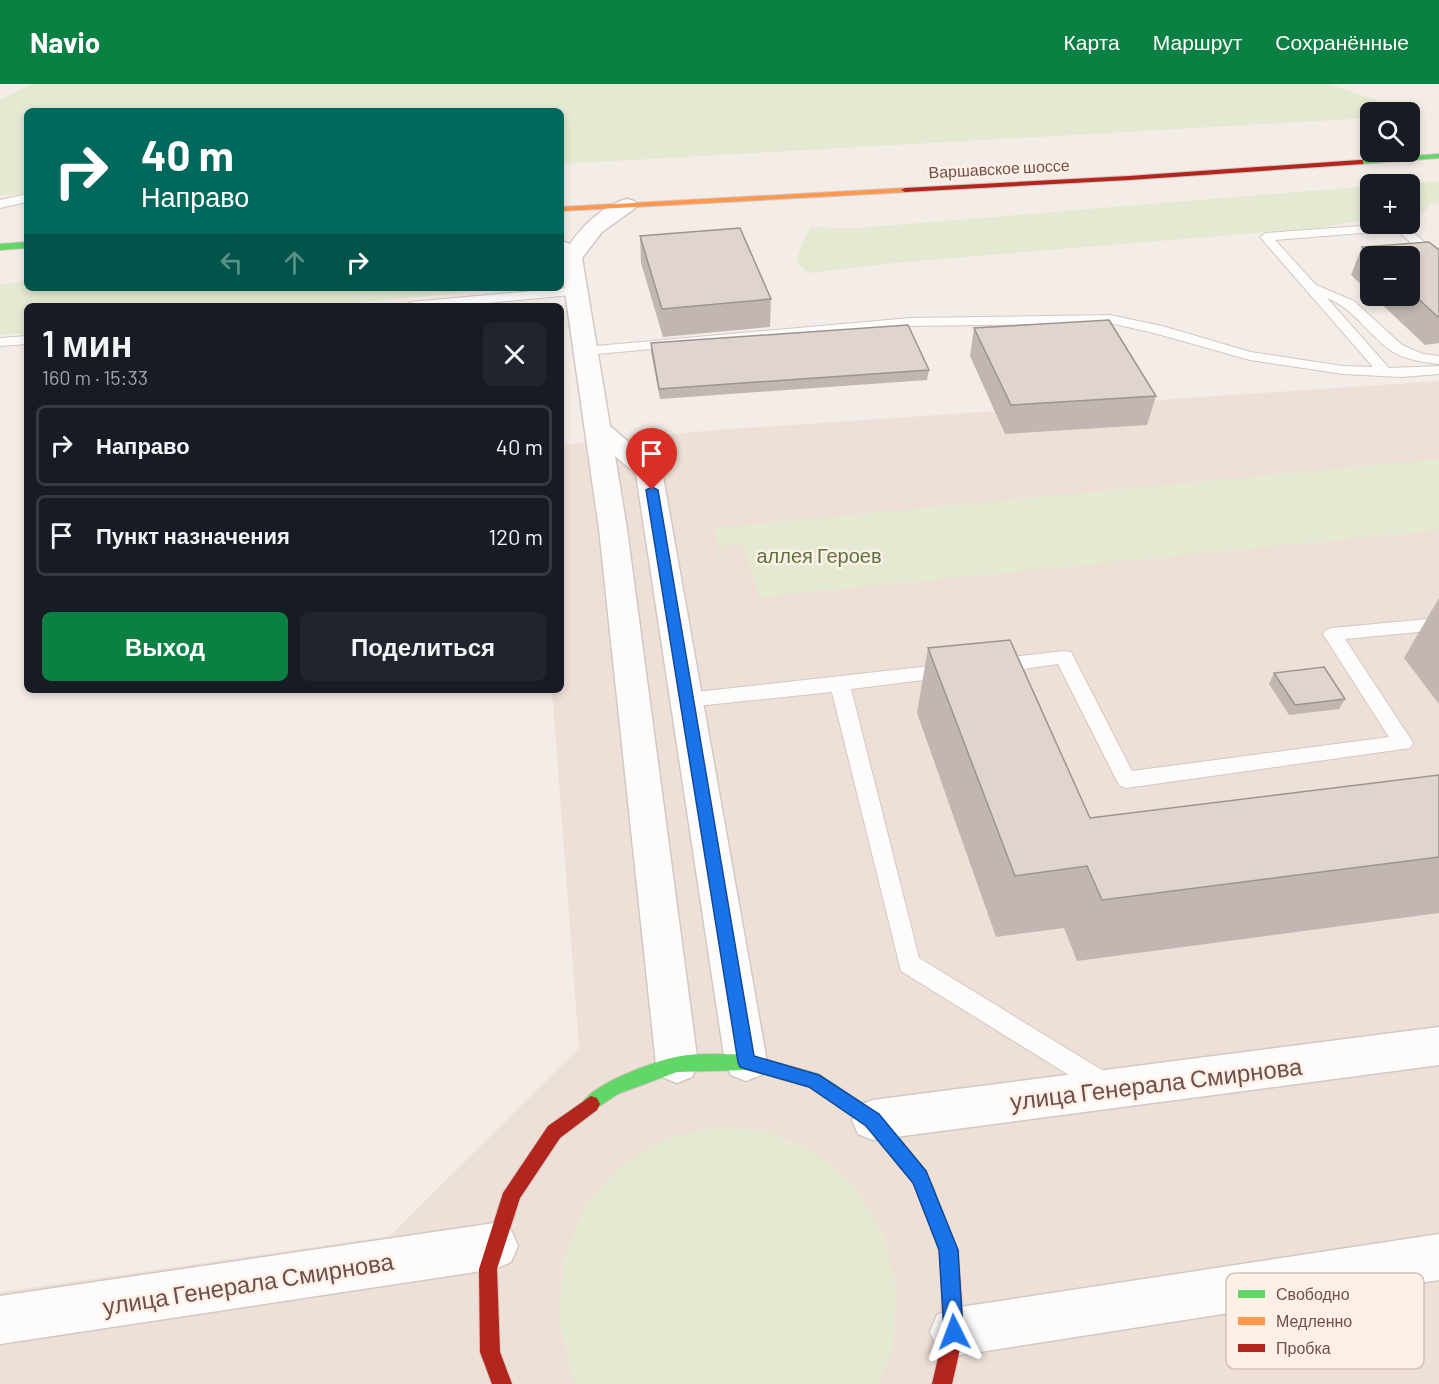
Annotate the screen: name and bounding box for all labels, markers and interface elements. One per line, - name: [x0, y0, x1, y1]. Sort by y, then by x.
- text: Navio: [30, 25, 100, 59]
- text: Карта: [1064, 29, 1120, 54]
- text: Маршрут: [1153, 29, 1242, 54]
- text: Сохранённые: [1275, 29, 1409, 54]
- map controls: [1360, 102, 1420, 306]
- button: search: [1360, 102, 1420, 162]
- text: 40 m: [141, 129, 234, 179]
- icon: right: [42, 132, 120, 210]
- street label: Варшавское шоссе: [928, 155, 1070, 181]
- button: +: [1360, 174, 1420, 234]
- text: Направо: [141, 180, 249, 212]
- icon: left: [215, 246, 248, 279]
- icon: ahead: [278, 246, 311, 279]
- icon: right: [341, 246, 374, 279]
- button: −: [1360, 246, 1420, 306]
- text: 1 мин: [42, 321, 132, 364]
- button: close: [483, 323, 546, 386]
- text: 160 m · 15:33: [42, 365, 148, 389]
- pin: [626, 428, 677, 490]
- icon: right: [45, 429, 78, 462]
- text: Направо: [96, 432, 190, 458]
- text: 40 m: [496, 433, 543, 459]
- icon: arrive: [635, 437, 668, 470]
- icon: arrive: [45, 519, 78, 552]
- text: Пункт назначения: [96, 522, 290, 548]
- text: 120 m: [488, 523, 543, 549]
- park label: аллея Героев: [756, 543, 882, 567]
- button: Выход: [42, 612, 288, 681]
- button: Поделиться: [300, 612, 546, 681]
- street label: улица Генерала Смирнова: [1008, 1051, 1304, 1115]
- street label: улица Генерала Смирнова: [101, 1246, 396, 1320]
- legend: [1226, 1273, 1424, 1369]
- text: Свободно: [1276, 1284, 1350, 1303]
- position arrow: [922, 1300, 986, 1364]
- text: Медленно: [1276, 1311, 1352, 1330]
- text: Пробка: [1276, 1338, 1331, 1357]

